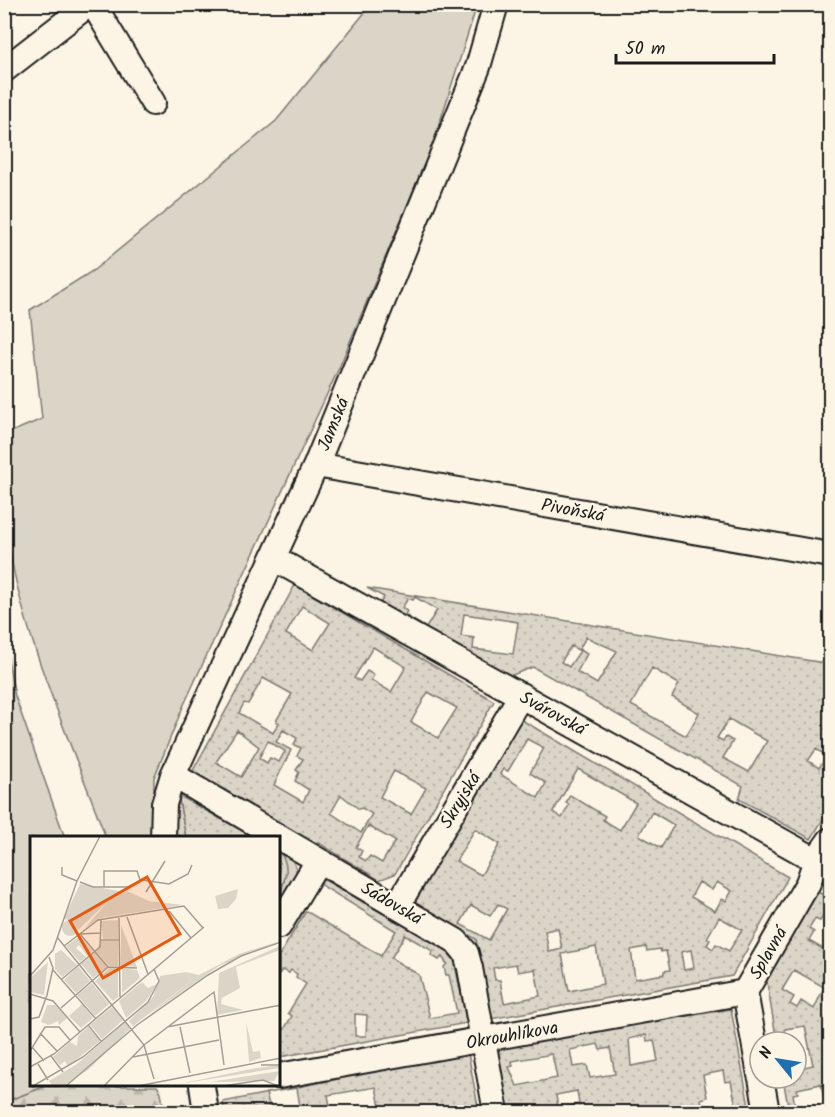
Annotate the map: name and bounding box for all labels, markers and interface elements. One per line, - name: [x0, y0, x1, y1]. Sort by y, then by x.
- scale bar: [616, 27, 774, 65]
- text: 50 m: [625, 35, 665, 64]
- street label: Jamská: [310, 392, 359, 456]
- street label: Pivoňská: [539, 492, 608, 532]
- street label: Svárovská: [514, 684, 592, 745]
- street label: Skryjská: [433, 766, 490, 835]
- inset map: [30, 836, 280, 1087]
- street label: Sádovská: [355, 875, 429, 934]
- street label: Splavná: [743, 921, 797, 986]
- street label: Okrouhlíkova: [464, 1014, 561, 1059]
- north arrow: [748, 1030, 808, 1090]
- text: N: [753, 1043, 780, 1064]

